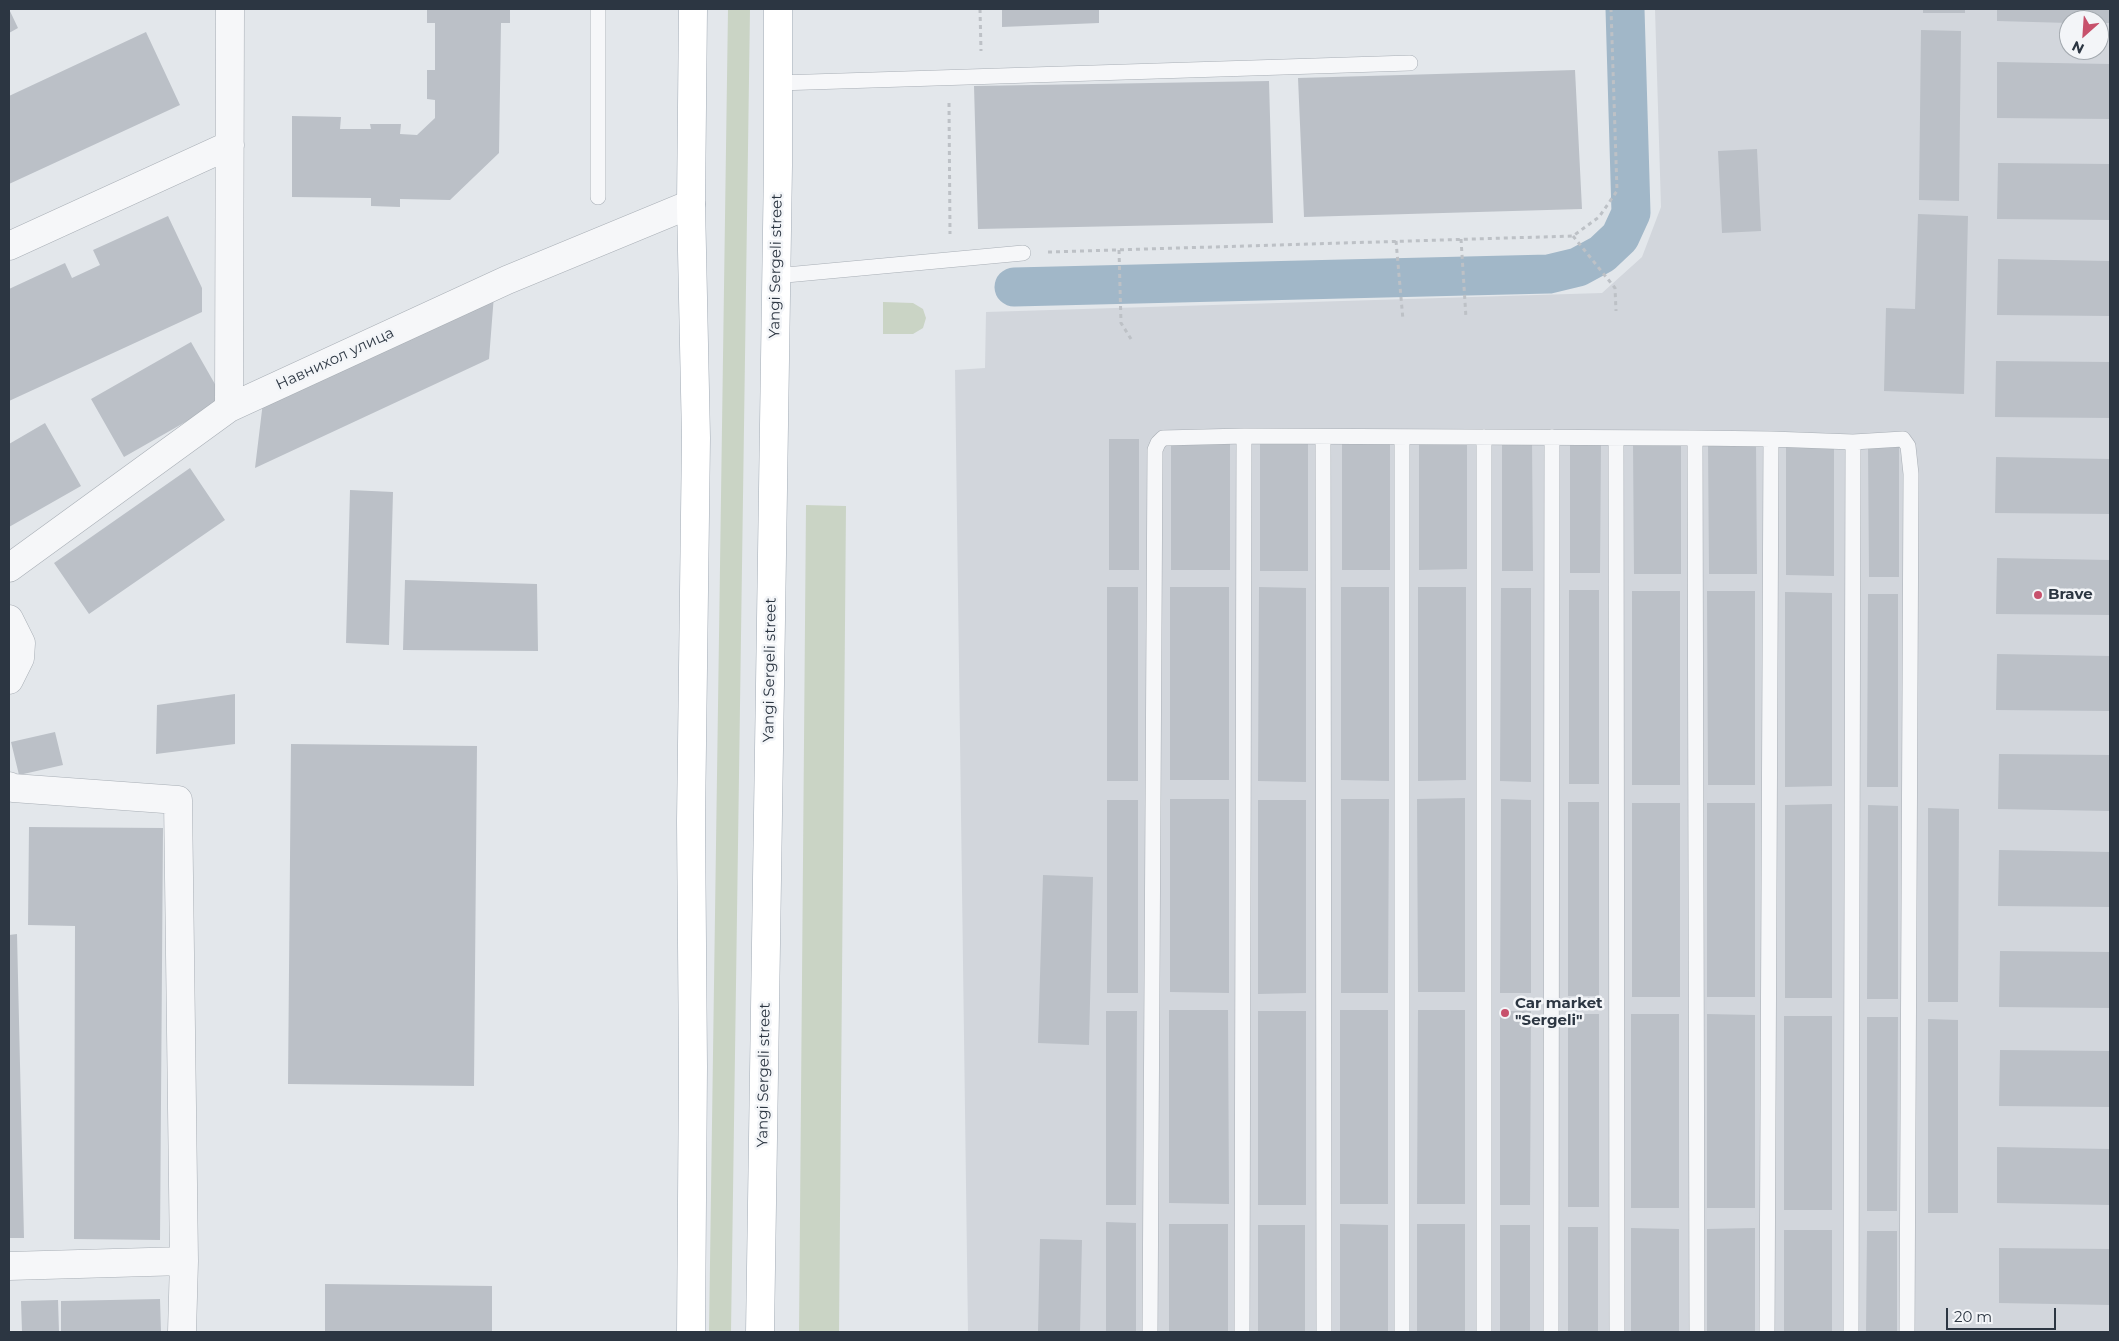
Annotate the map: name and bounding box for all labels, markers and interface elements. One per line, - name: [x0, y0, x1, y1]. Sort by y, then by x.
- north arrow: [2059, 10, 2109, 60]
- text: N: [2069, 37, 2087, 58]
- street label: Yangi Sergeli street: [766, 194, 786, 338]
- street label: Навнихол улица: [273, 324, 397, 394]
- place label: Brave: [2048, 586, 2093, 604]
- marker: Brave: [2032, 589, 2044, 601]
- street label: Yangi Sergeli street: [760, 598, 780, 742]
- place label: Car market "Sergeli": [1515, 995, 1603, 1030]
- street label: Yangi Sergeli street: [754, 1003, 774, 1147]
- marker: Car market "Sergeli": [1499, 1007, 1511, 1019]
- scale bar: [1949, 1298, 2059, 1330]
- text: 20 m: [1954, 1307, 1992, 1326]

